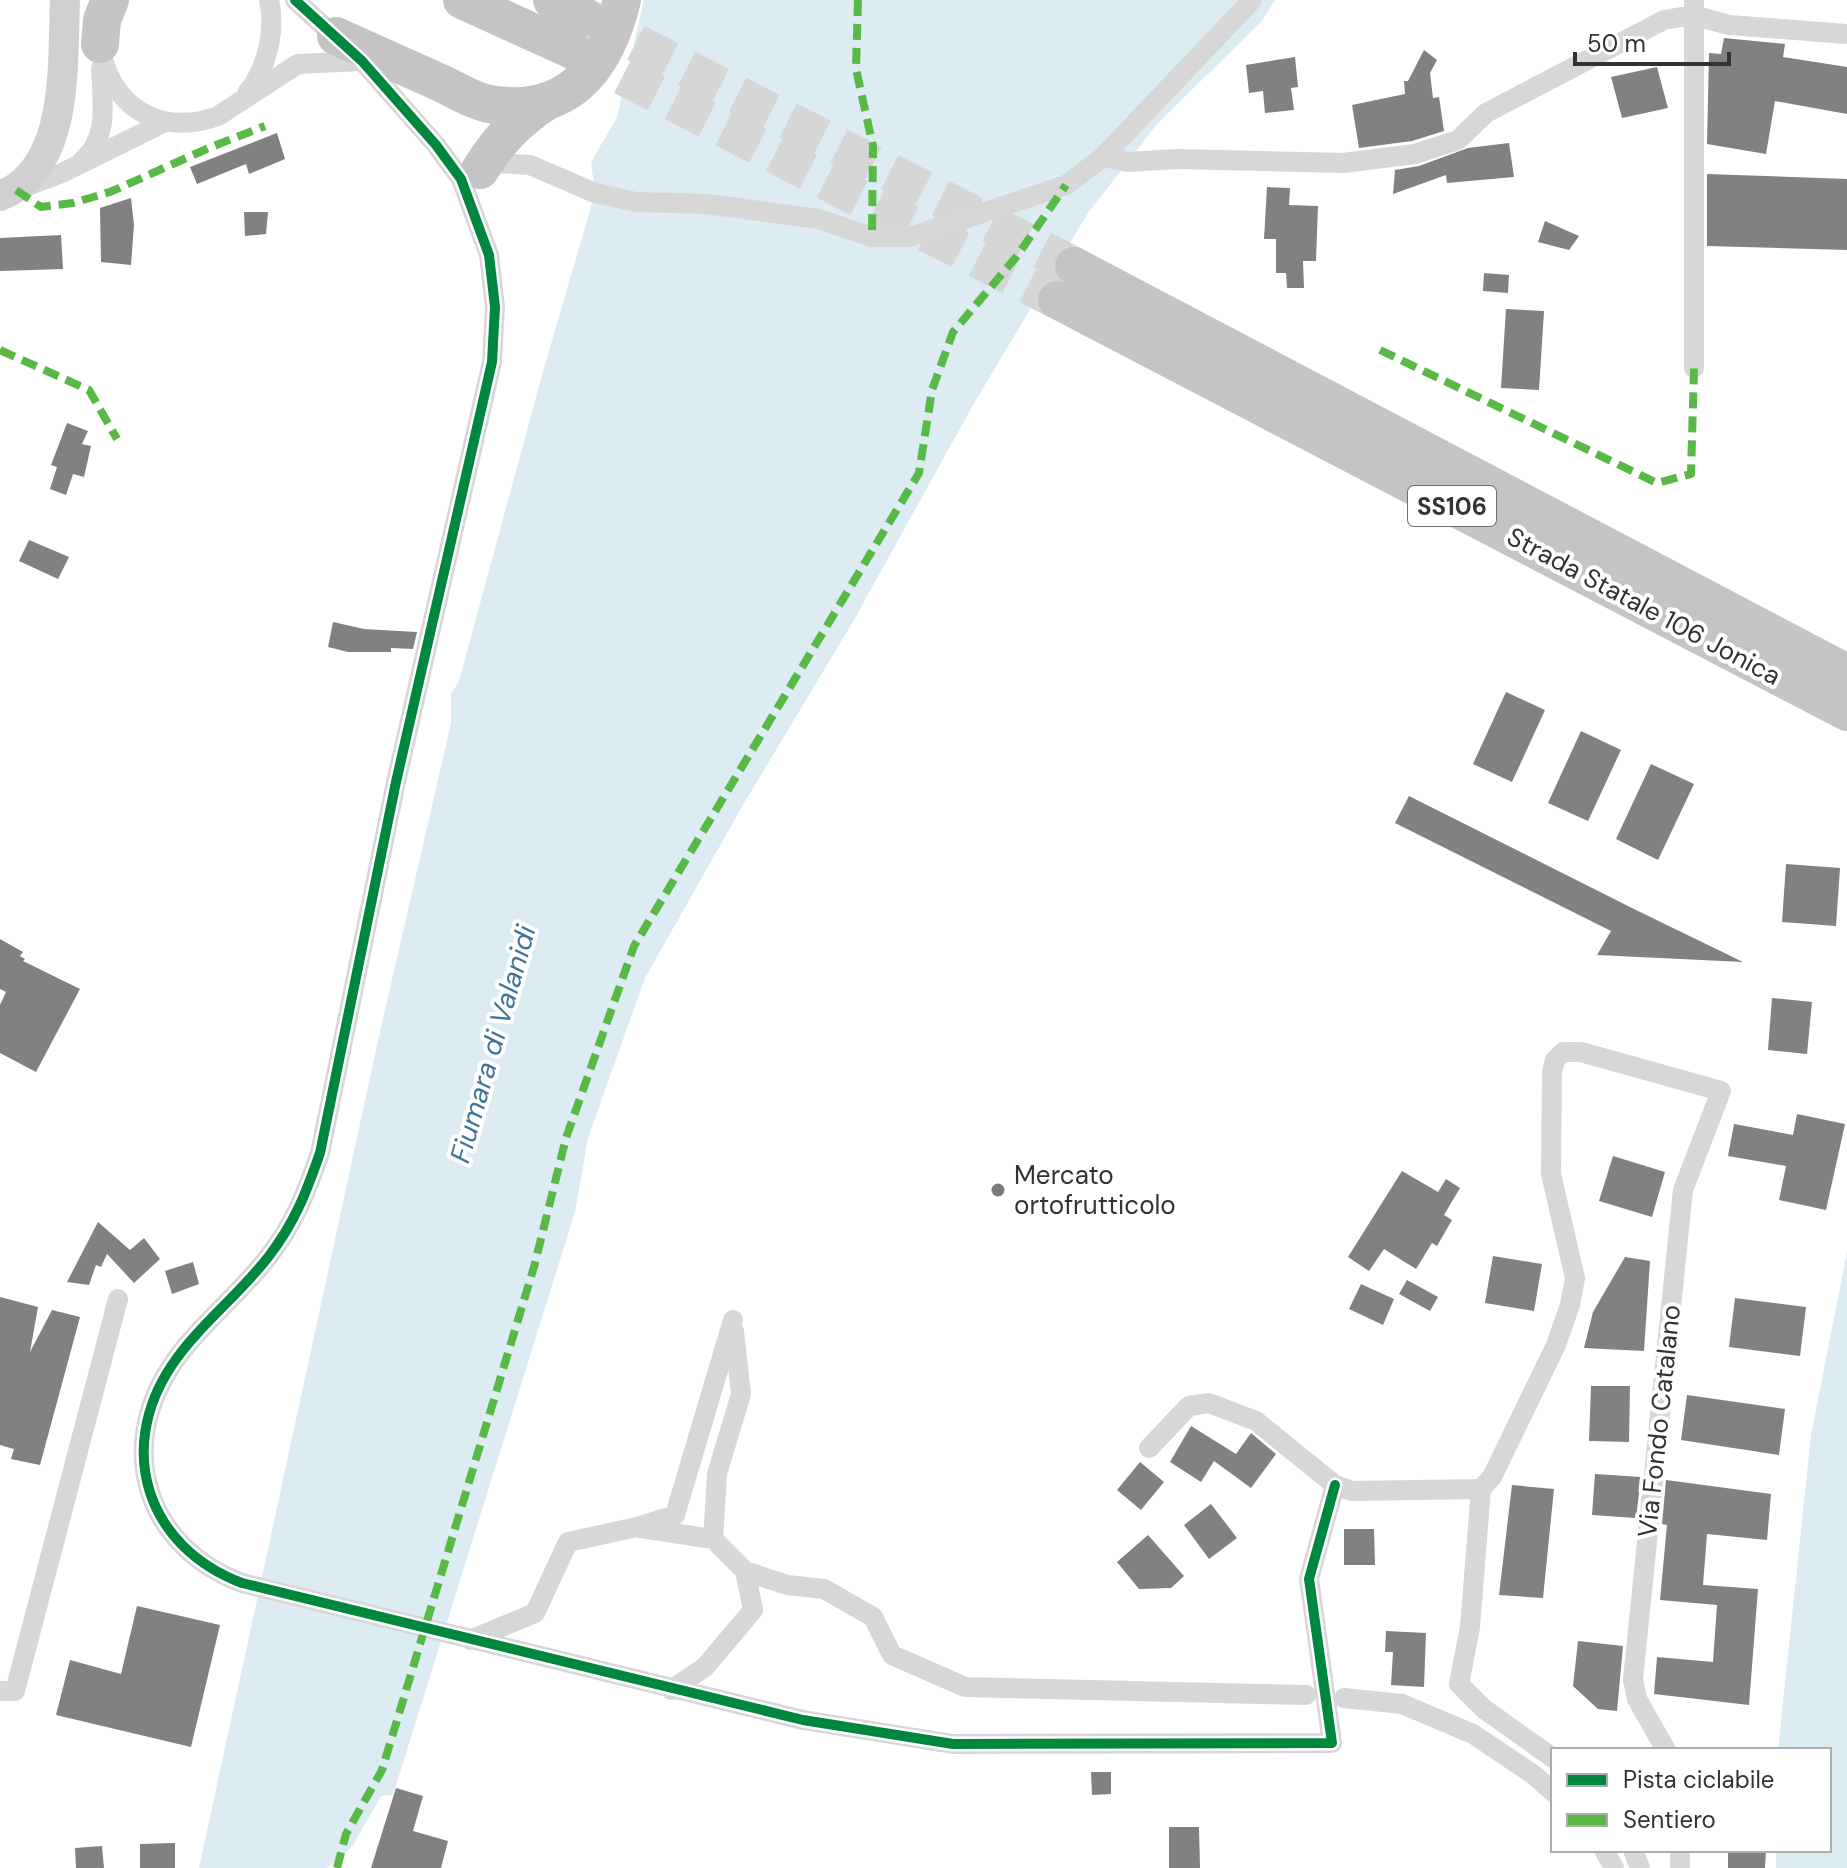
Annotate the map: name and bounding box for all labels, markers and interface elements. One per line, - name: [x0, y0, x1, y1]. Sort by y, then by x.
- scale bar: [1575, 16, 1729, 66]
- text: 50 m: [1587, 28, 1646, 59]
- road number: SS106: [1408, 486, 1496, 526]
- street label: Strada Statale 106 Jonica: [1501, 519, 1787, 693]
- water label: Fiumara di Valanidi: [441, 920, 545, 1167]
- place label: Mercato ortofrutticolo: [1014, 1158, 1176, 1222]
- marker: Mercato ortofrutticolo: [989, 1181, 1007, 1199]
- street label: Via Fondo Catalano: [1630, 1303, 1688, 1539]
- legend: [1551, 1748, 1831, 1852]
- text: Pista ciclabile: [1623, 1764, 1774, 1795]
- text: Sentiero: [1623, 1804, 1716, 1835]

